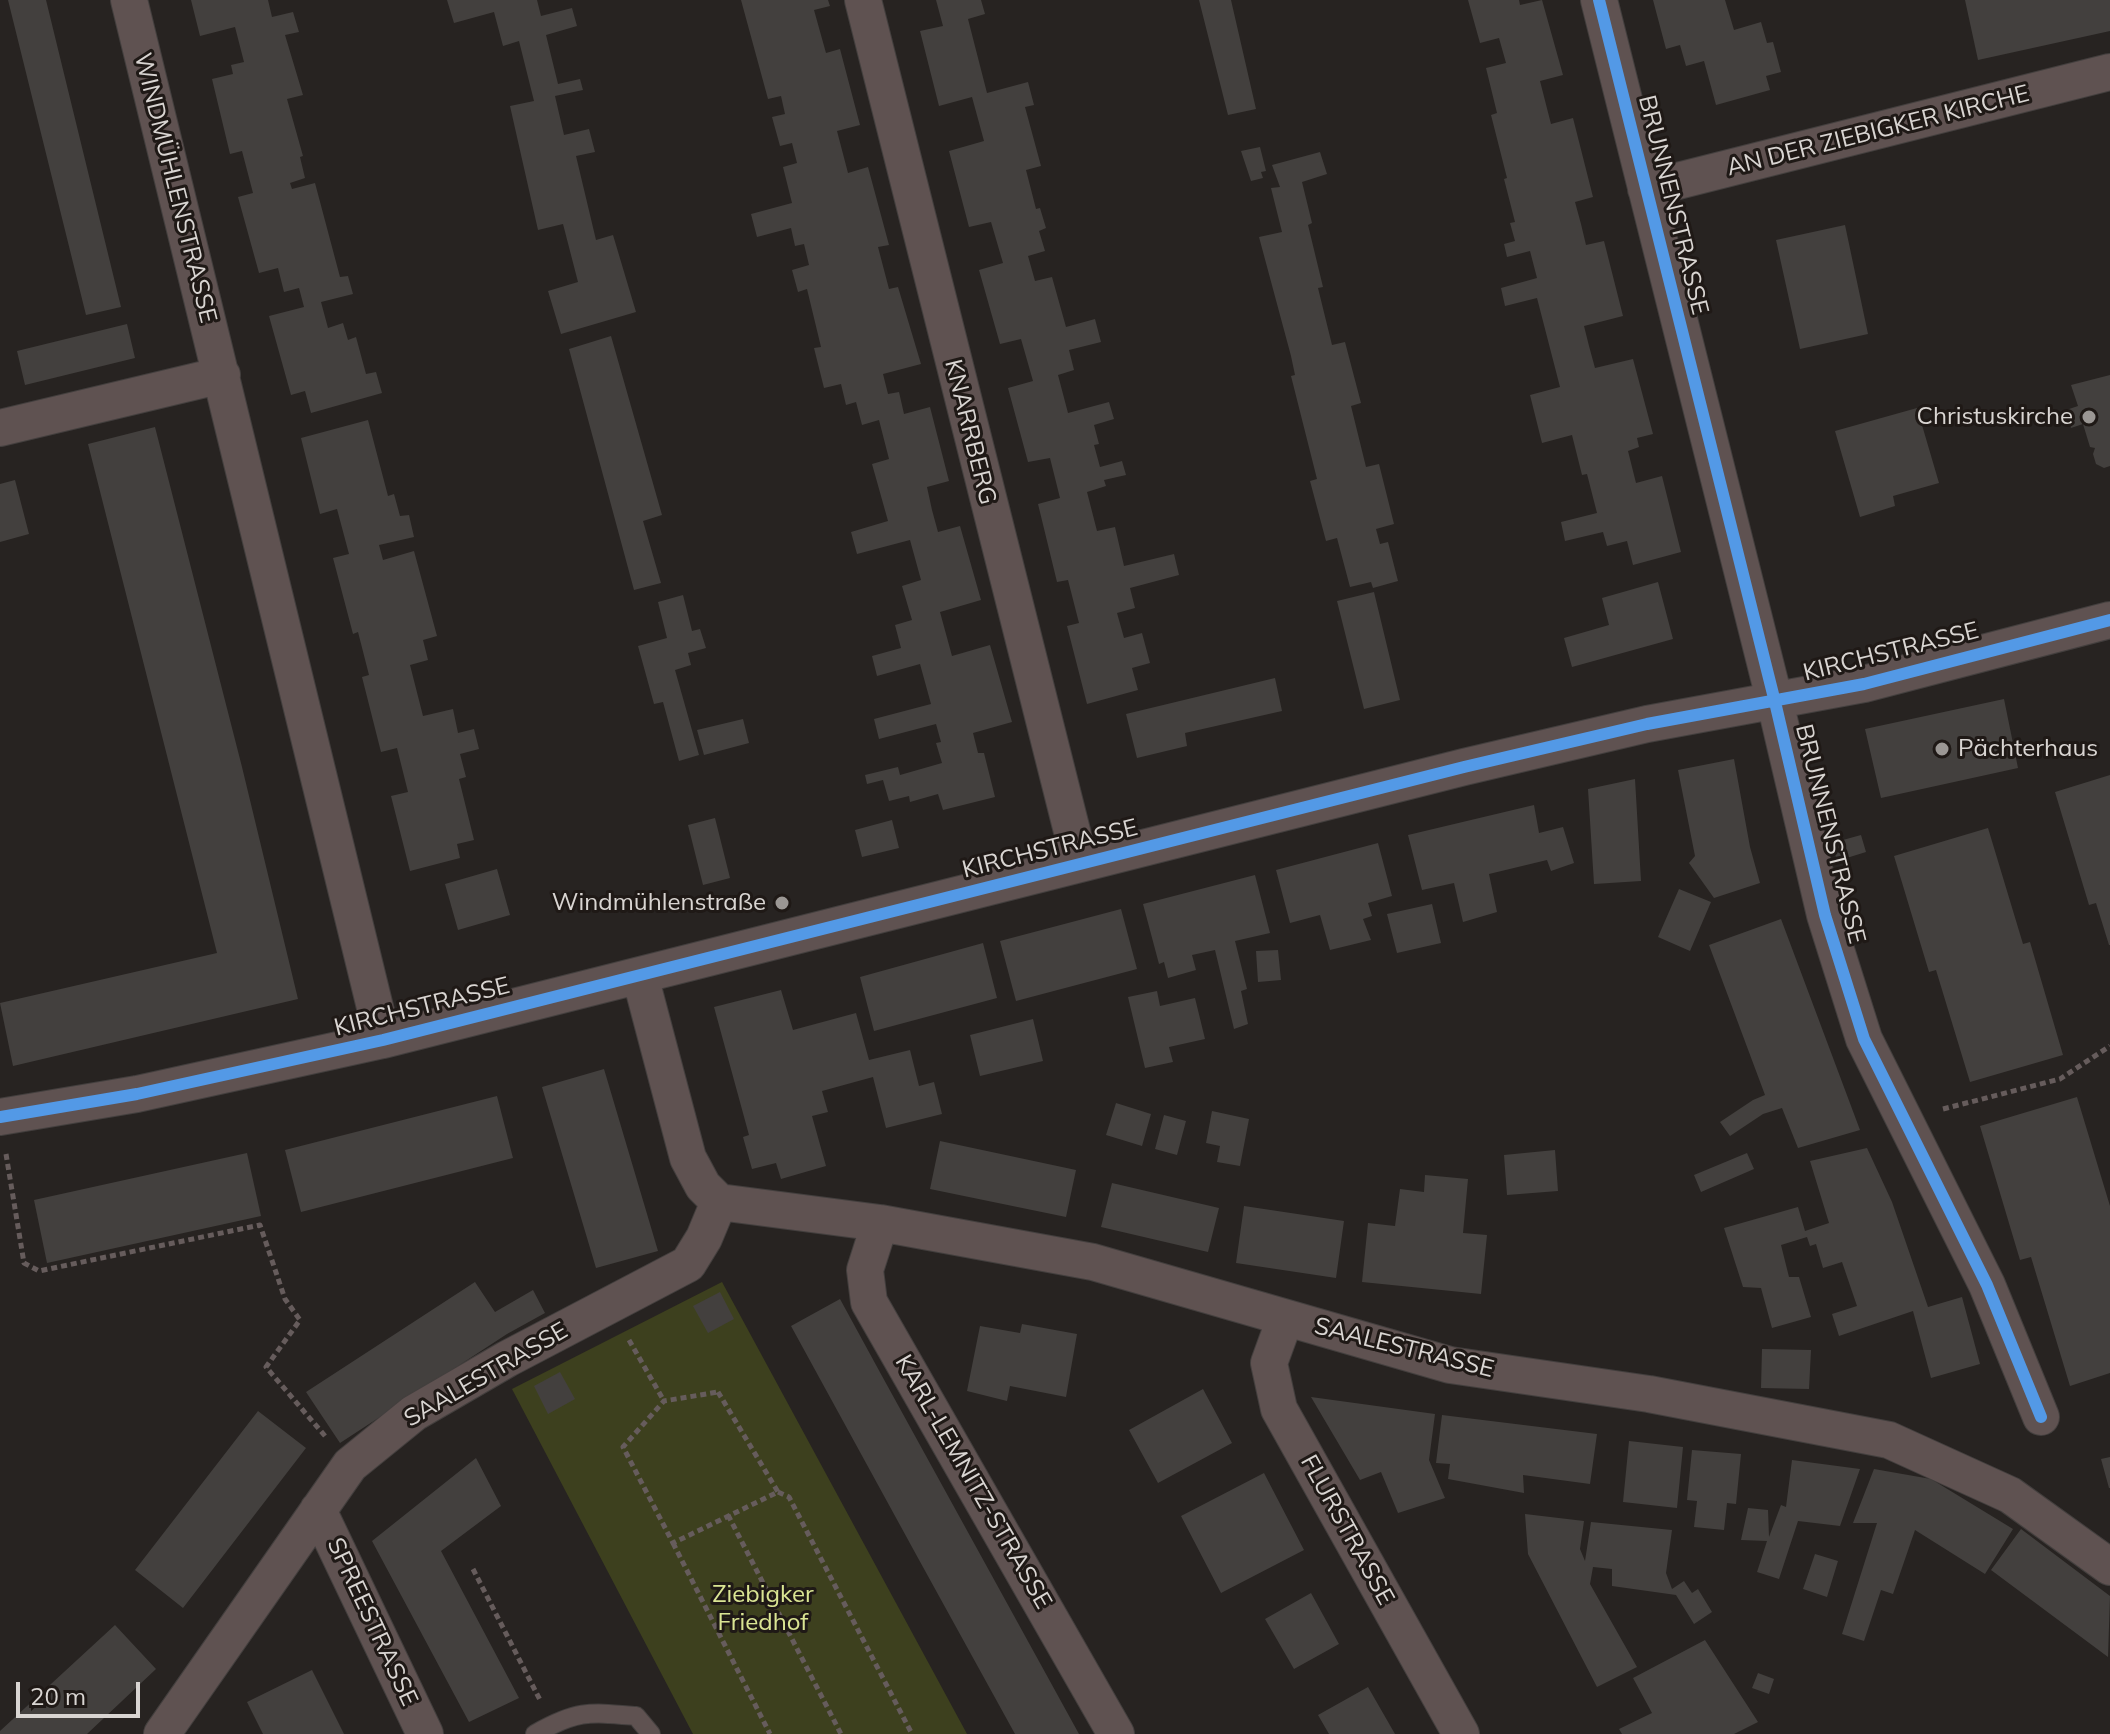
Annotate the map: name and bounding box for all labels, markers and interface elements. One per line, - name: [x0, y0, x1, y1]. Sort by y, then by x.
- street label: WINDMÜHLENSTRASSE: [127, 50, 223, 326]
- street label: AN DER ZIEBIGKER KIRCHE: [1724, 79, 2032, 183]
- street label: BRUNNENSTRASSE: [1632, 92, 1714, 318]
- street label: KNARRBERG: [938, 356, 1002, 508]
- place label: Christuskirche: [1917, 403, 2073, 431]
- marker: Christuskirche: [2080, 408, 2098, 426]
- street label: KIRCHSTRASSE: [1800, 616, 1982, 688]
- street label: BRUNNENSTRASSE: [1789, 721, 1871, 947]
- place label: Pächterhaus: [1958, 735, 2098, 763]
- marker: Pächterhaus: [1933, 740, 1951, 758]
- street label: KIRCHSTRASSE: [959, 813, 1141, 885]
- place label: Windmühlenstraße: [552, 889, 766, 917]
- marker: Windmühlenstraße: [773, 894, 791, 912]
- street label: KIRCHSTRASSE: [331, 971, 513, 1043]
- street label: SAALESTRASSE: [1311, 1312, 1497, 1384]
- street label: SAALESTRASSE: [399, 1317, 573, 1433]
- street label: KARL-LEMNITZ-STRASSE: [889, 1350, 1057, 1614]
- street label: FLURSTRASSE: [1294, 1450, 1400, 1610]
- street label: SPREESTRASSE: [320, 1533, 424, 1711]
- park label: Ziebigker Friedhof: [712, 1581, 814, 1637]
- scale bar: [20, 1666, 144, 1716]
- text: 20 m: [30, 1681, 86, 1711]

